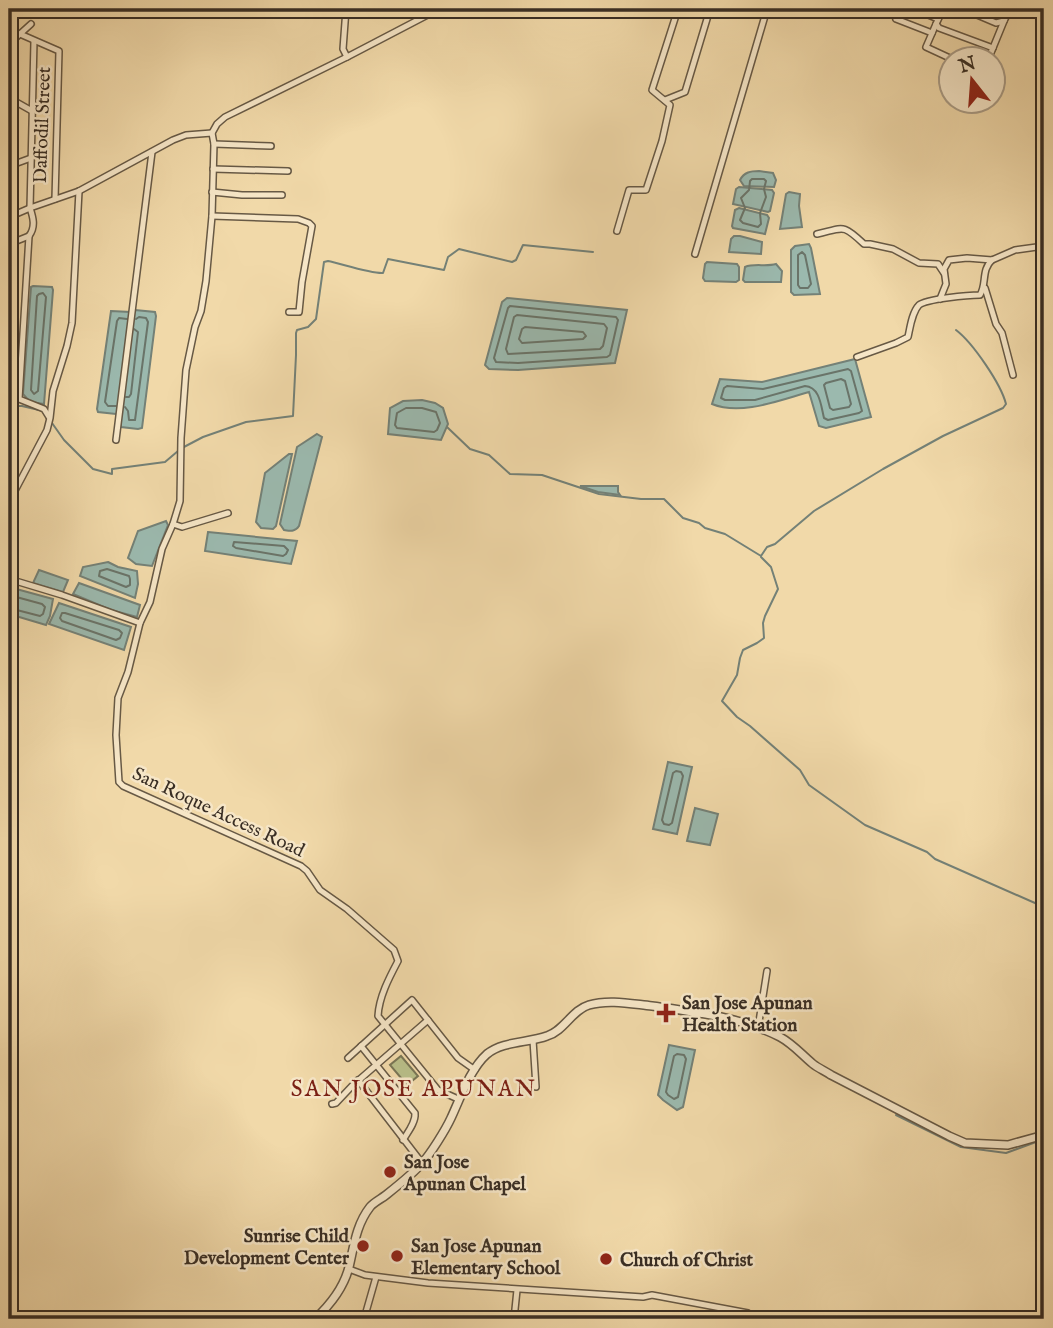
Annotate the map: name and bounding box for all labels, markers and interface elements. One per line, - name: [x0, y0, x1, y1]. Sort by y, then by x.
- north arrow: [937, 46, 1007, 116]
- text: N: [955, 52, 980, 80]
- street label: Daffodil Street: [29, 66, 57, 184]
- street label: San Roque Access Road: [128, 762, 309, 864]
- place label: San Jose Apunan Health Station: [682, 992, 813, 1038]
- marker: San Jose Apunan Health Station: [656, 1003, 676, 1023]
- district label: SAN JOSE APUNAN: [291, 1075, 537, 1104]
- place label: San Jose Apunan Chapel: [403, 1151, 526, 1197]
- marker: San Jose Apunan Chapel: [382, 1164, 398, 1180]
- place label: Sunrise Child Development Center: [184, 1225, 350, 1271]
- place label: San Jose Apunan Elementary School: [411, 1235, 561, 1281]
- marker: Sunrise Child Development Center: [355, 1238, 371, 1254]
- marker: San Jose Apunan Elementary School: [389, 1248, 405, 1264]
- place label: Church of Christ: [620, 1249, 753, 1273]
- marker: Church of Christ: [598, 1251, 614, 1267]

